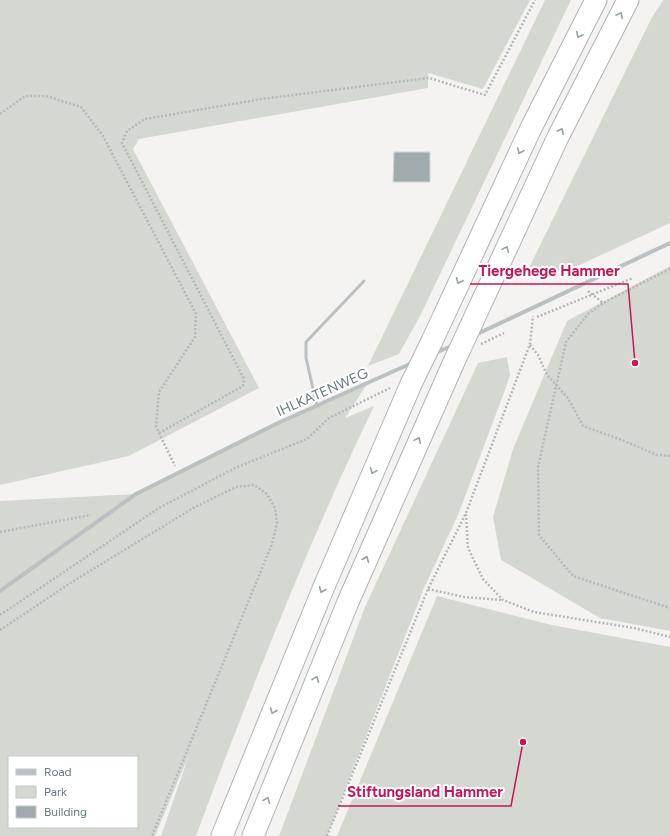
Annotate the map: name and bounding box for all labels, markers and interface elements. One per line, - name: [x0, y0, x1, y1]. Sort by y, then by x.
- one-way arrow: [615, 12, 623, 20]
- one-way arrow: [576, 31, 584, 38]
- one-way arrow: [557, 128, 564, 136]
- one-way arrow: [517, 147, 525, 154]
- one-way arrow: [501, 245, 509, 252]
- callout: Tiergehege Hammer: [470, 257, 628, 284]
- text: Tiergehege Hammer: [478, 262, 620, 280]
- one-way arrow: [456, 277, 464, 285]
- street label: IHLKATENWEG: [274, 364, 371, 420]
- one-way arrow: [413, 437, 421, 445]
- one-way arrow: [370, 466, 378, 474]
- one-way arrow: [361, 556, 369, 564]
- one-way arrow: [319, 586, 327, 594]
- one-way arrow: [311, 676, 319, 684]
- one-way arrow: [269, 707, 277, 714]
- legend: [8, 756, 138, 828]
- text: Road: [44, 765, 72, 779]
- callout: Stiftungsland Hammer: [338, 779, 511, 806]
- text: Stiftungsland Hammer: [347, 783, 503, 801]
- text: Park: [44, 785, 67, 799]
- one-way arrow: [262, 796, 270, 804]
- text: Building: [44, 805, 87, 819]

